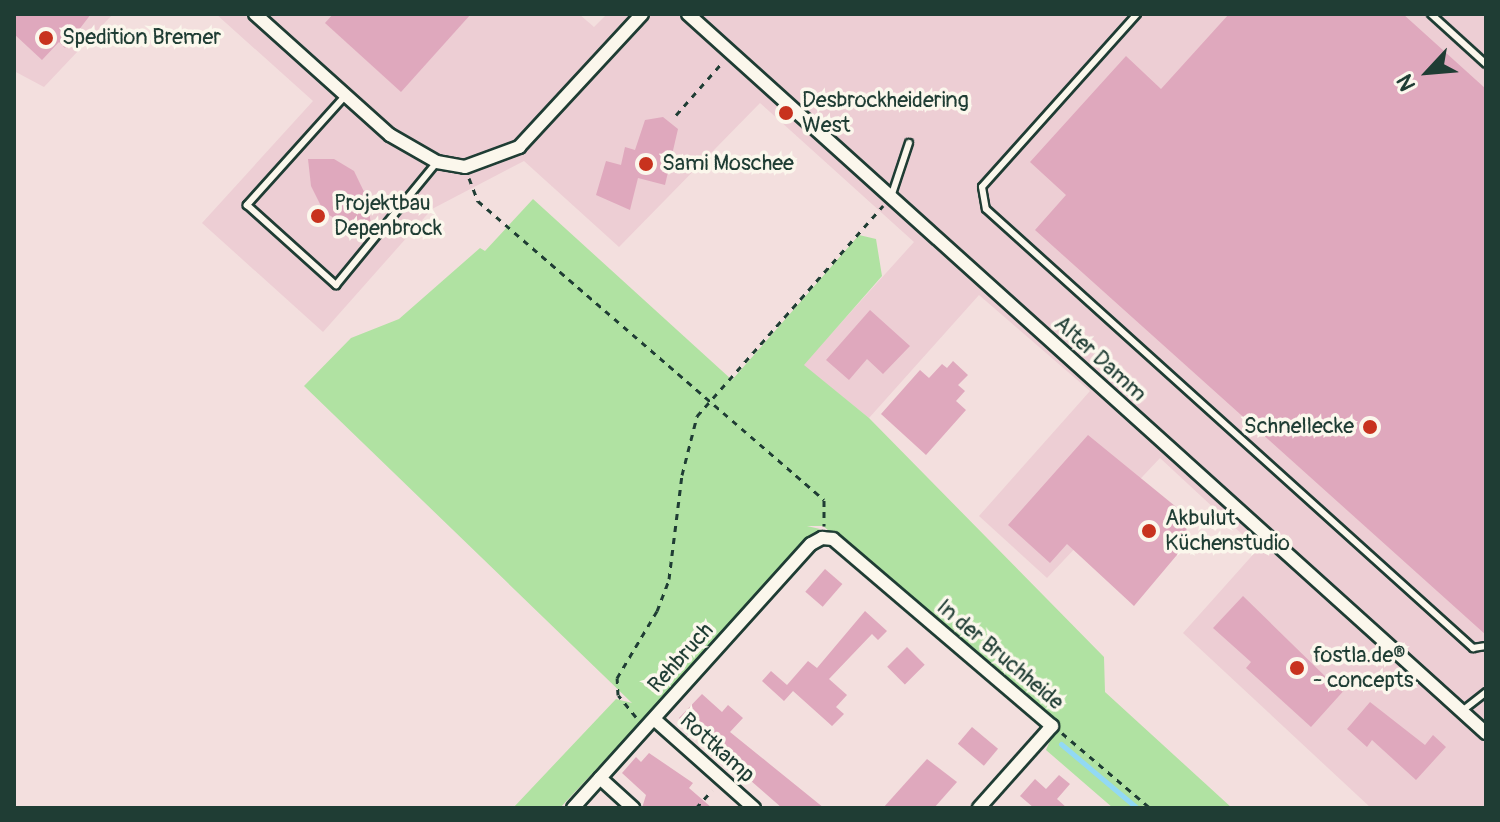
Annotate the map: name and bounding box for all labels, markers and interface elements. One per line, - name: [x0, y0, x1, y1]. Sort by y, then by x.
- place label: Spedition Bremer: [62, 25, 221, 51]
- marker: Spedition Bremer: [37, 29, 55, 47]
- north arrow: [1388, 32, 1468, 112]
- text: N: [1391, 70, 1422, 95]
- place label: Desbrockheidering West: [802, 87, 969, 138]
- marker: Desbrockheidering West: [777, 104, 795, 122]
- place label: Sami Moschee: [662, 151, 794, 177]
- marker: Sami Moschee: [637, 155, 655, 173]
- place label: Projektbau Depenbrock: [334, 190, 442, 242]
- marker: Projektbau Depenbrock: [309, 207, 327, 225]
- street label: Alter Damm: [1048, 311, 1152, 407]
- place label: Schnellecke: [1244, 414, 1354, 440]
- marker: Schnellecke: [1361, 418, 1379, 436]
- place label: Akbulut Küchenstudio: [1165, 505, 1290, 556]
- marker: Akbulut Küchenstudio: [1140, 522, 1158, 540]
- street label: In der Bruchheide: [931, 594, 1069, 716]
- street label: Rehbruch: [643, 618, 719, 698]
- place label: fostla.de® - concepts: [1313, 642, 1413, 694]
- marker: fostla.de® - concepts: [1288, 659, 1306, 677]
- street label: Rottkamp: [674, 708, 760, 788]

